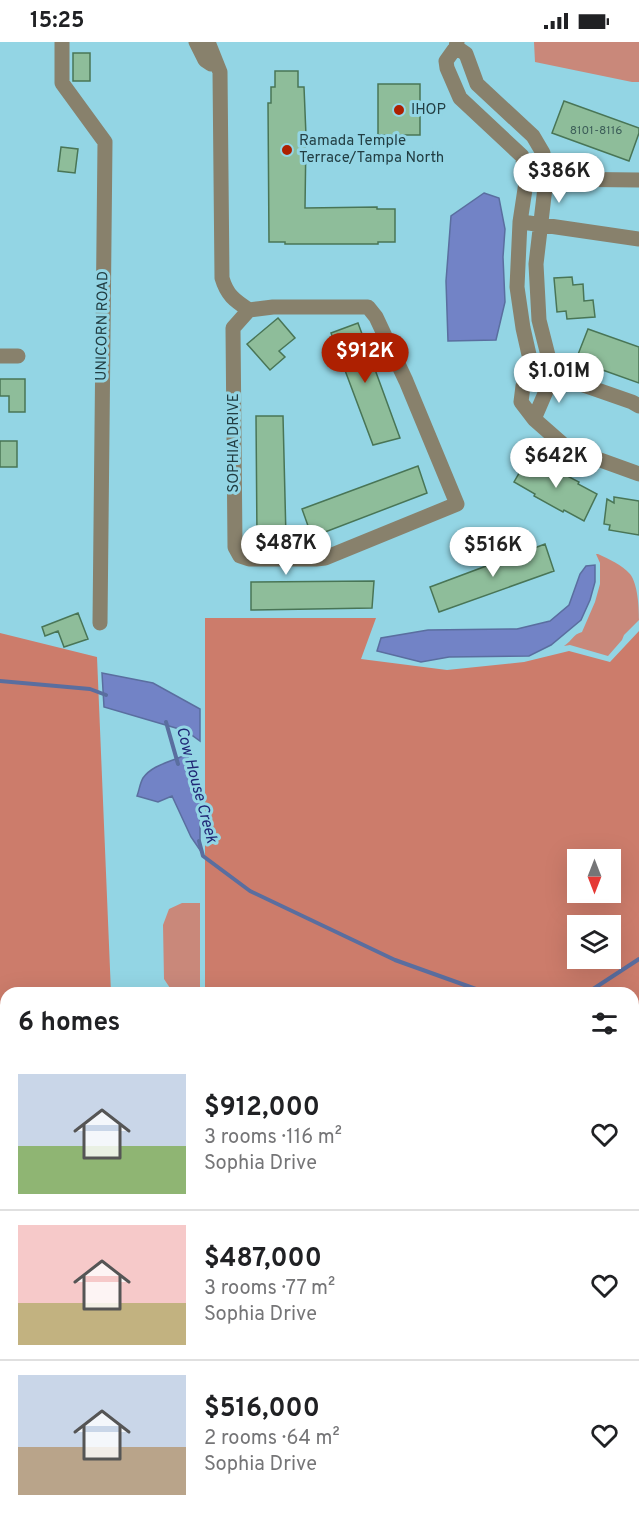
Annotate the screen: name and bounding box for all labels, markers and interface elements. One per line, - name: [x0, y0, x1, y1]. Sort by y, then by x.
- text: 15:25: [30, 8, 84, 35]
- place label: IHOP: [411, 101, 446, 120]
- marker: IHOP: [392, 103, 406, 117]
- house number: 8101-8116: [570, 123, 622, 139]
- place label: Ramada Temple Terrace/Tampa North: [299, 132, 444, 168]
- marker: Ramada Temple Terrace/Tampa North: [280, 143, 294, 157]
- pin: $386K: [517, 153, 601, 204]
- text: $386K: [527, 159, 591, 185]
- street label: UNICORN ROAD: [93, 271, 113, 381]
- pin: $912K: [323, 333, 407, 384]
- text: $912K: [336, 339, 394, 365]
- pin: $1.01M: [510, 353, 608, 404]
- text: $1.01M: [528, 359, 590, 385]
- street label: SOPHIA DRIVE: [225, 393, 244, 493]
- pin: $642K: [514, 438, 598, 489]
- text: $642K: [524, 444, 588, 470]
- pin: $487K: [244, 525, 328, 576]
- pin: $516K: [451, 527, 535, 578]
- text: $487K: [255, 531, 317, 557]
- text: $516K: [464, 533, 522, 559]
- water label: Cow House Creek: [171, 725, 221, 846]
- north arrow: [567, 849, 621, 903]
- map controls: [567, 849, 621, 969]
- button: layers: [567, 915, 621, 969]
- text: 6 homes: [18, 1007, 120, 1040]
- icon: filters: [588, 1007, 621, 1040]
- text: $912,000: [204, 1092, 320, 1125]
- icon: home: [66, 1098, 138, 1170]
- icon: heart: [588, 1118, 621, 1151]
- text: 3 rooms · 116 m²: [204, 1125, 342, 1151]
- text: Sophia Drive: [204, 1151, 317, 1177]
- text: $487,000: [204, 1243, 322, 1276]
- icon: home: [66, 1249, 138, 1321]
- icon: heart: [588, 1269, 621, 1302]
- text: 3 rooms · 77 m²: [204, 1276, 335, 1302]
- text: Sophia Drive: [204, 1302, 317, 1328]
- text: $516,000: [204, 1393, 320, 1426]
- icon: home: [66, 1399, 138, 1471]
- icon: heart: [588, 1419, 621, 1452]
- text: 2 rooms · 64 m²: [204, 1426, 340, 1452]
- text: Sophia Drive: [204, 1452, 317, 1478]

